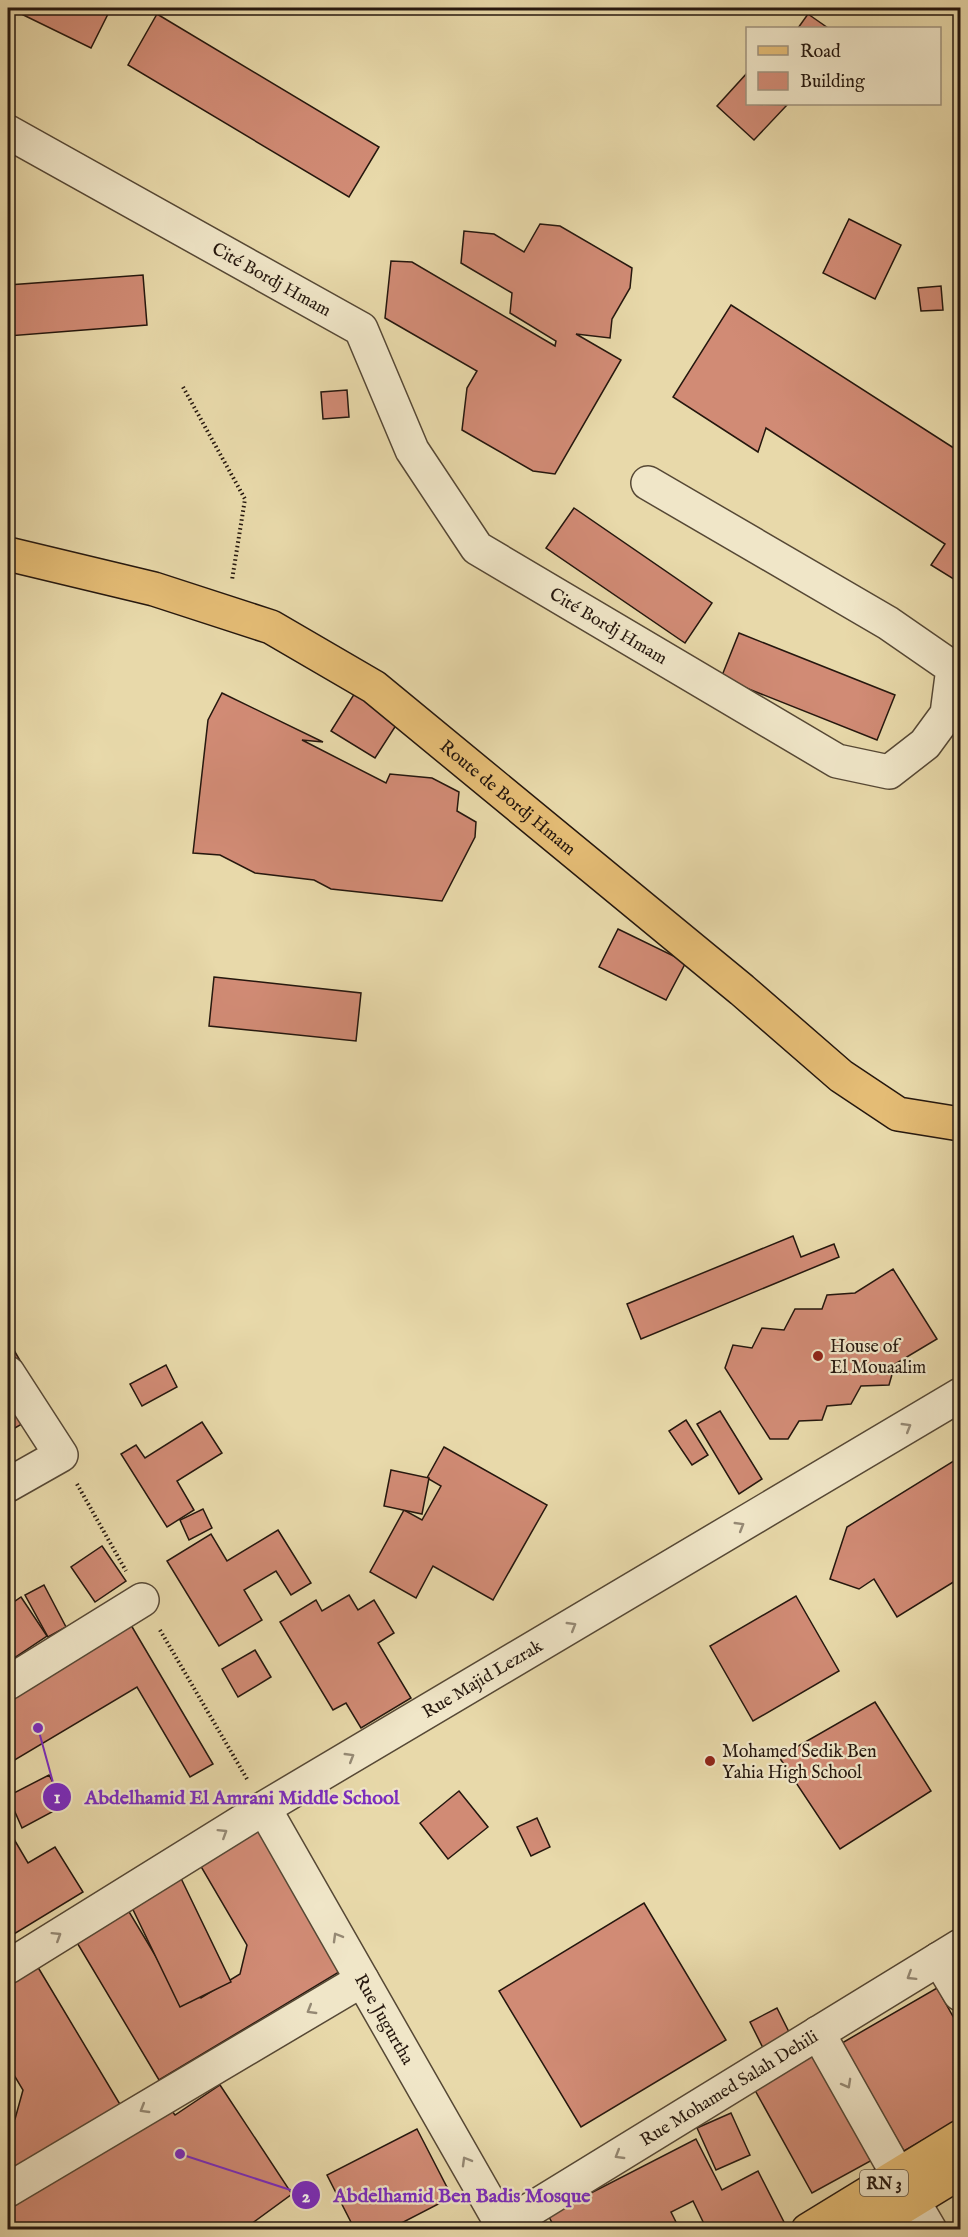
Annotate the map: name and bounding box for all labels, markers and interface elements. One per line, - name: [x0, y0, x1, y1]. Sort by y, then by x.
- legend: [746, 27, 941, 105]
- text: Road: [800, 41, 841, 64]
- text: Building: [800, 71, 865, 94]
- street label: Cité Bordj Hmam: [207, 238, 335, 323]
- street label: Cité Bordj Hmam: [545, 583, 671, 671]
- street label: Route de Bordj Hmam: [434, 736, 580, 861]
- place label: House of El Mouaalim: [830, 1336, 926, 1380]
- marker: House of El Mouaalim: [811, 1349, 825, 1363]
- one-way arrow: [901, 1422, 912, 1434]
- one-way arrow: [734, 1522, 744, 1534]
- one-way arrow: [566, 1621, 576, 1633]
- street label: Rue Majid Lezrak: [419, 1635, 548, 1724]
- place label: Mohamed Sedik Ben Yahia High School: [722, 1741, 877, 1785]
- one-way arrow: [344, 1753, 354, 1764]
- marker: Mohamed Sedik Ben Yahia High School: [703, 1754, 717, 1768]
- callout: Abdelhamid El Amrani Middle School: [42, 1778, 411, 1816]
- text: Abdelhamid El Amrani Middle School: [84, 1786, 400, 1811]
- text: 1: [54, 1787, 61, 1810]
- one-way arrow: [217, 1829, 227, 1841]
- one-way arrow: [51, 1932, 61, 1944]
- one-way arrow: [333, 1933, 344, 1943]
- one-way arrow: [907, 1969, 917, 1981]
- street label: Rue Jugurtha: [348, 1970, 418, 2069]
- one-way arrow: [307, 2002, 317, 2014]
- street label: Rue Mohamed Salah Dehili: [636, 2026, 823, 2152]
- one-way arrow: [840, 2078, 851, 2088]
- one-way arrow: [140, 2102, 150, 2113]
- one-way arrow: [615, 2147, 625, 2159]
- one-way arrow: [461, 2156, 473, 2167]
- road number: RN 3: [860, 2170, 908, 2196]
- callout: Abdelhamid Ben Badis Mosque: [291, 2176, 602, 2214]
- text: Abdelhamid Ben Badis Mosque: [332, 2184, 591, 2209]
- text: 2: [302, 2186, 311, 2209]

